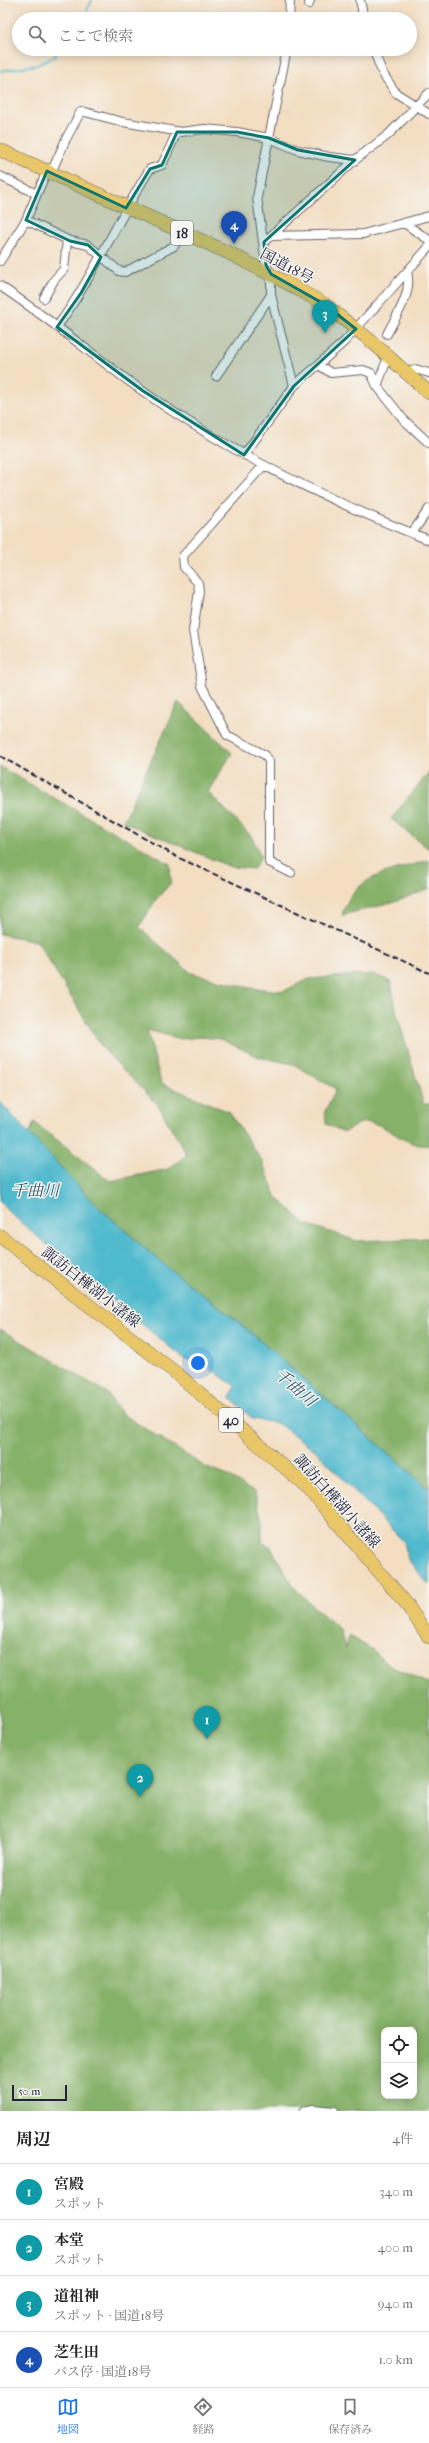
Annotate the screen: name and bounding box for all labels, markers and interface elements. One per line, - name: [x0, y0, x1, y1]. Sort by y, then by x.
- search box: [12, 12, 417, 56]
- icon: search: [26, 23, 48, 45]
- text: ここで検索: [58, 27, 133, 45]
- pin: 4: [221, 211, 247, 244]
- road number: 18: [171, 221, 193, 245]
- street label: 国道18号: [257, 244, 317, 288]
- pin: 3: [312, 300, 338, 333]
- water label: 千曲川: [11, 1181, 61, 1200]
- street label: 諏訪白樺湖小諸線: [38, 1243, 144, 1331]
- your location: [188, 1353, 208, 1373]
- water label: 千曲川: [271, 1364, 322, 1412]
- road number: 40: [219, 1408, 243, 1432]
- street label: 諏訪白樺湖小諸線: [290, 1450, 384, 1552]
- pin: 1: [194, 1706, 220, 1739]
- pin: 2: [127, 1764, 153, 1797]
- map controls: [381, 2027, 417, 2099]
- button: locate: [381, 2027, 417, 2063]
- button: layers: [381, 2063, 417, 2099]
- scale bar: [12, 2083, 67, 2102]
- text: 50 m: [18, 2085, 40, 2098]
- text: 周辺: [16, 2129, 50, 2149]
- text: 4件: [392, 2131, 413, 2146]
- text: 宮殿: [54, 2175, 84, 2193]
- text: 1: [27, 2184, 31, 2199]
- text: 340 m: [379, 2184, 413, 2199]
- text: スポット: [54, 2196, 106, 2211]
- text: 本堂: [54, 2231, 84, 2249]
- text: 2: [26, 2240, 32, 2255]
- text: 400 m: [377, 2240, 413, 2255]
- text: スポット: [54, 2252, 106, 2267]
- text: 道祖神: [54, 2287, 99, 2305]
- text: 3: [26, 2296, 32, 2311]
- text: 940 m: [378, 2296, 413, 2311]
- text: スポット · 国道18号: [54, 2308, 164, 2323]
- text: 芝生田: [54, 2343, 99, 2361]
- text: 4: [25, 2352, 33, 2367]
- text: 1.0 km: [378, 2352, 413, 2367]
- text: バス停 · 国道18号: [54, 2364, 151, 2379]
- tab: 地図: [57, 2396, 79, 2436]
- tab: 経路: [192, 2396, 214, 2436]
- tab: 保存済み: [328, 2396, 372, 2436]

